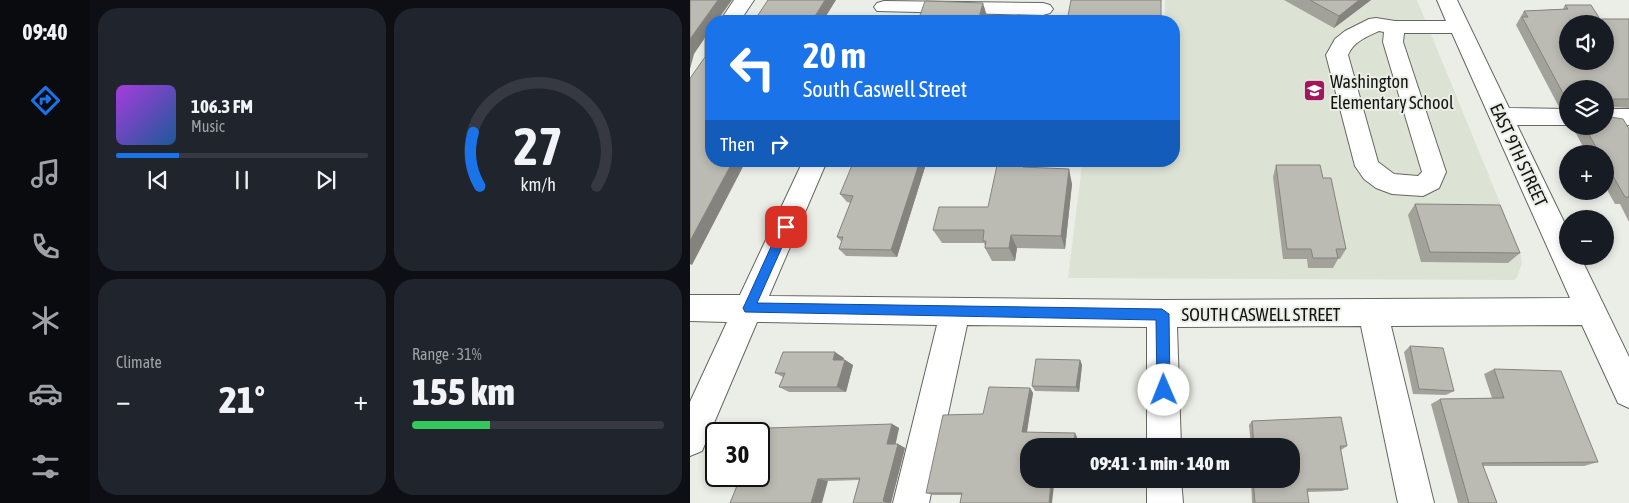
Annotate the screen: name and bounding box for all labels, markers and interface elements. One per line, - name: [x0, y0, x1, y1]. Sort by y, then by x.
- map controls: [1559, 15, 1614, 265]
- button: sound: [1559, 15, 1614, 70]
- text: 09:40: [22, 19, 68, 45]
- icon: left: [720, 35, 785, 100]
- text: 20 m: [803, 35, 866, 75]
- place label: Washington Elementary School: [1330, 71, 1454, 113]
- text: South Caswell Street: [803, 76, 967, 102]
- school or university icon: Washington Elementary School: [1302, 79, 1326, 103]
- button: layers: [1559, 80, 1614, 135]
- icon: directions: [28, 83, 63, 118]
- text: 106.3 FM: [191, 95, 253, 117]
- street label: EAST 9TH STREET: [1486, 100, 1552, 210]
- text: 27: [514, 116, 562, 176]
- text: Music: [191, 117, 225, 135]
- icon: right: [765, 130, 793, 158]
- text: Then: [720, 133, 755, 155]
- button: +: [1559, 145, 1614, 200]
- icon: music: [28, 156, 63, 191]
- icon: previous: [144, 166, 172, 194]
- icon: pause: [228, 166, 256, 194]
- icon: next: [312, 166, 340, 194]
- text: km/h: [520, 174, 556, 195]
- pin: [765, 206, 807, 248]
- button: −: [1559, 210, 1614, 265]
- icon: arrive: [772, 213, 800, 241]
- icon: phone: [28, 229, 63, 264]
- icon: climate: [28, 303, 63, 338]
- street label: SOUTH CASWELL STREET: [1182, 304, 1340, 325]
- text: Range · 31%: [412, 345, 482, 363]
- text: Climate: [116, 353, 162, 371]
- position arrow: [1137, 363, 1189, 415]
- text: 155 km: [412, 370, 515, 413]
- icon: car: [28, 376, 63, 411]
- text: 21°: [219, 378, 265, 421]
- text: −: [116, 384, 131, 416]
- text: +: [353, 384, 368, 416]
- speed limit sign: 30: [705, 422, 770, 487]
- icon: filters: [28, 449, 63, 484]
- text: 09:41 · 1 min · 140 m: [1090, 452, 1230, 474]

